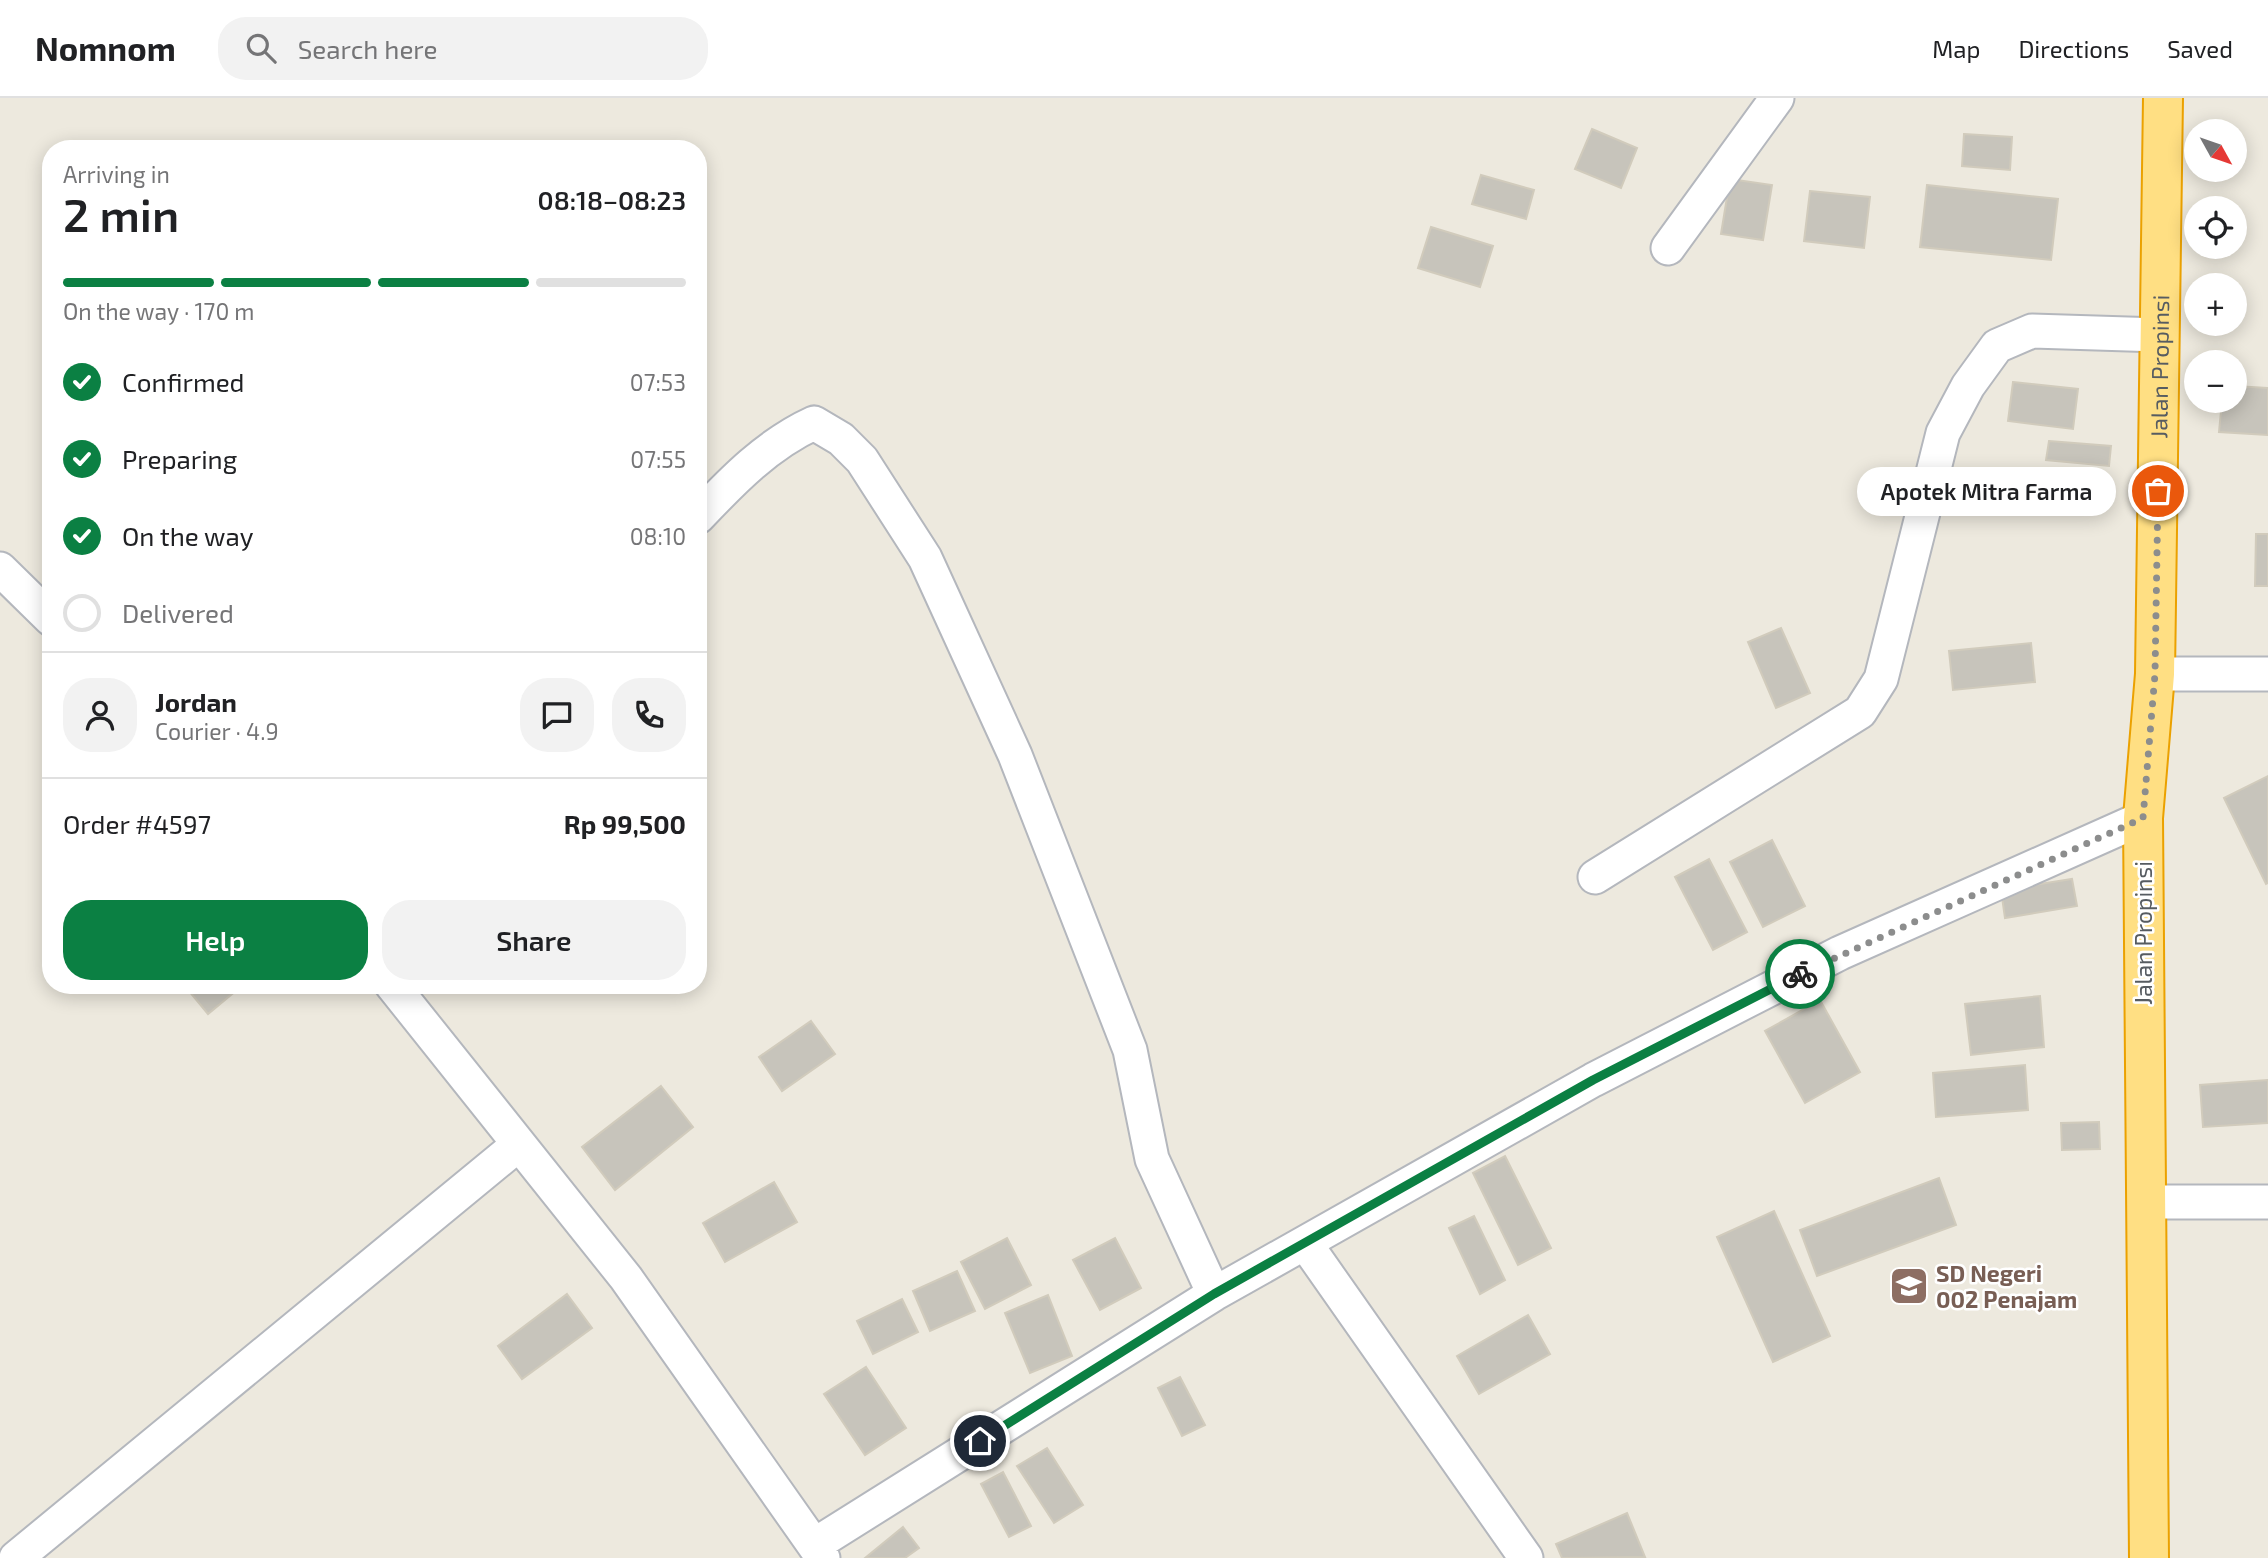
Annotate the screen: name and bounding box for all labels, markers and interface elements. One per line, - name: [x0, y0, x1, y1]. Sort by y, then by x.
- search box: [218, 17, 708, 80]
- text: Nomnom: [35, 28, 176, 68]
- icon: search: [242, 29, 280, 67]
- text: Search here: [298, 33, 437, 64]
- text: Map: [1932, 34, 1980, 63]
- text: Directions: [2018, 34, 2129, 63]
- text: Saved: [2167, 34, 2233, 63]
- north arrow: [2184, 119, 2247, 182]
- map controls: [2184, 119, 2247, 413]
- text: Arriving in: [63, 160, 170, 188]
- text: 08:18–08:23: [538, 184, 686, 215]
- text: 2 min: [63, 186, 179, 241]
- button: locate: [2184, 196, 2247, 259]
- button: +: [2184, 273, 2247, 336]
- street label: Jalan Propinsi: [2144, 294, 2174, 439]
- text: On the way · 170 m: [63, 297, 255, 325]
- button: −: [2184, 350, 2247, 413]
- icon: check: [63, 363, 101, 401]
- text: Confirmed: [122, 366, 245, 397]
- text: 07:53: [630, 368, 686, 396]
- icon: check: [63, 440, 101, 478]
- text: Preparing: [122, 443, 237, 474]
- text: 07:55: [630, 445, 686, 473]
- pin: [2128, 461, 2188, 521]
- callout: Apotek Mitra Farma: [1857, 466, 2116, 516]
- icon: bag: [2139, 472, 2177, 510]
- text: Apotek Mitra Farma: [1881, 477, 2092, 505]
- icon: check: [63, 517, 101, 555]
- text: On the way: [122, 520, 253, 551]
- text: 08:10: [630, 522, 686, 550]
- text: Delivered: [122, 597, 234, 628]
- button: person: [63, 678, 137, 752]
- button: chat: [520, 678, 594, 752]
- button: phone: [612, 678, 686, 752]
- text: Jordan: [155, 686, 237, 717]
- text: Courier · 4.9: [155, 717, 279, 745]
- text: Order #4597: [63, 808, 211, 839]
- text: Rp 99,500: [564, 808, 686, 839]
- street label: Jalan Propinsi: [2129, 861, 2157, 1005]
- button: Help: [63, 900, 368, 980]
- button: Share: [382, 900, 686, 980]
- courier: [1765, 939, 1835, 1009]
- icon: bike: [1781, 955, 1819, 993]
- place label: SD Negeri 002 Penajam: [1936, 1259, 2077, 1313]
- school or university icon: SD Negeri 002 Penajam: [1888, 1265, 1930, 1307]
- pin: [950, 1411, 1010, 1471]
- icon: home: [961, 1422, 999, 1460]

